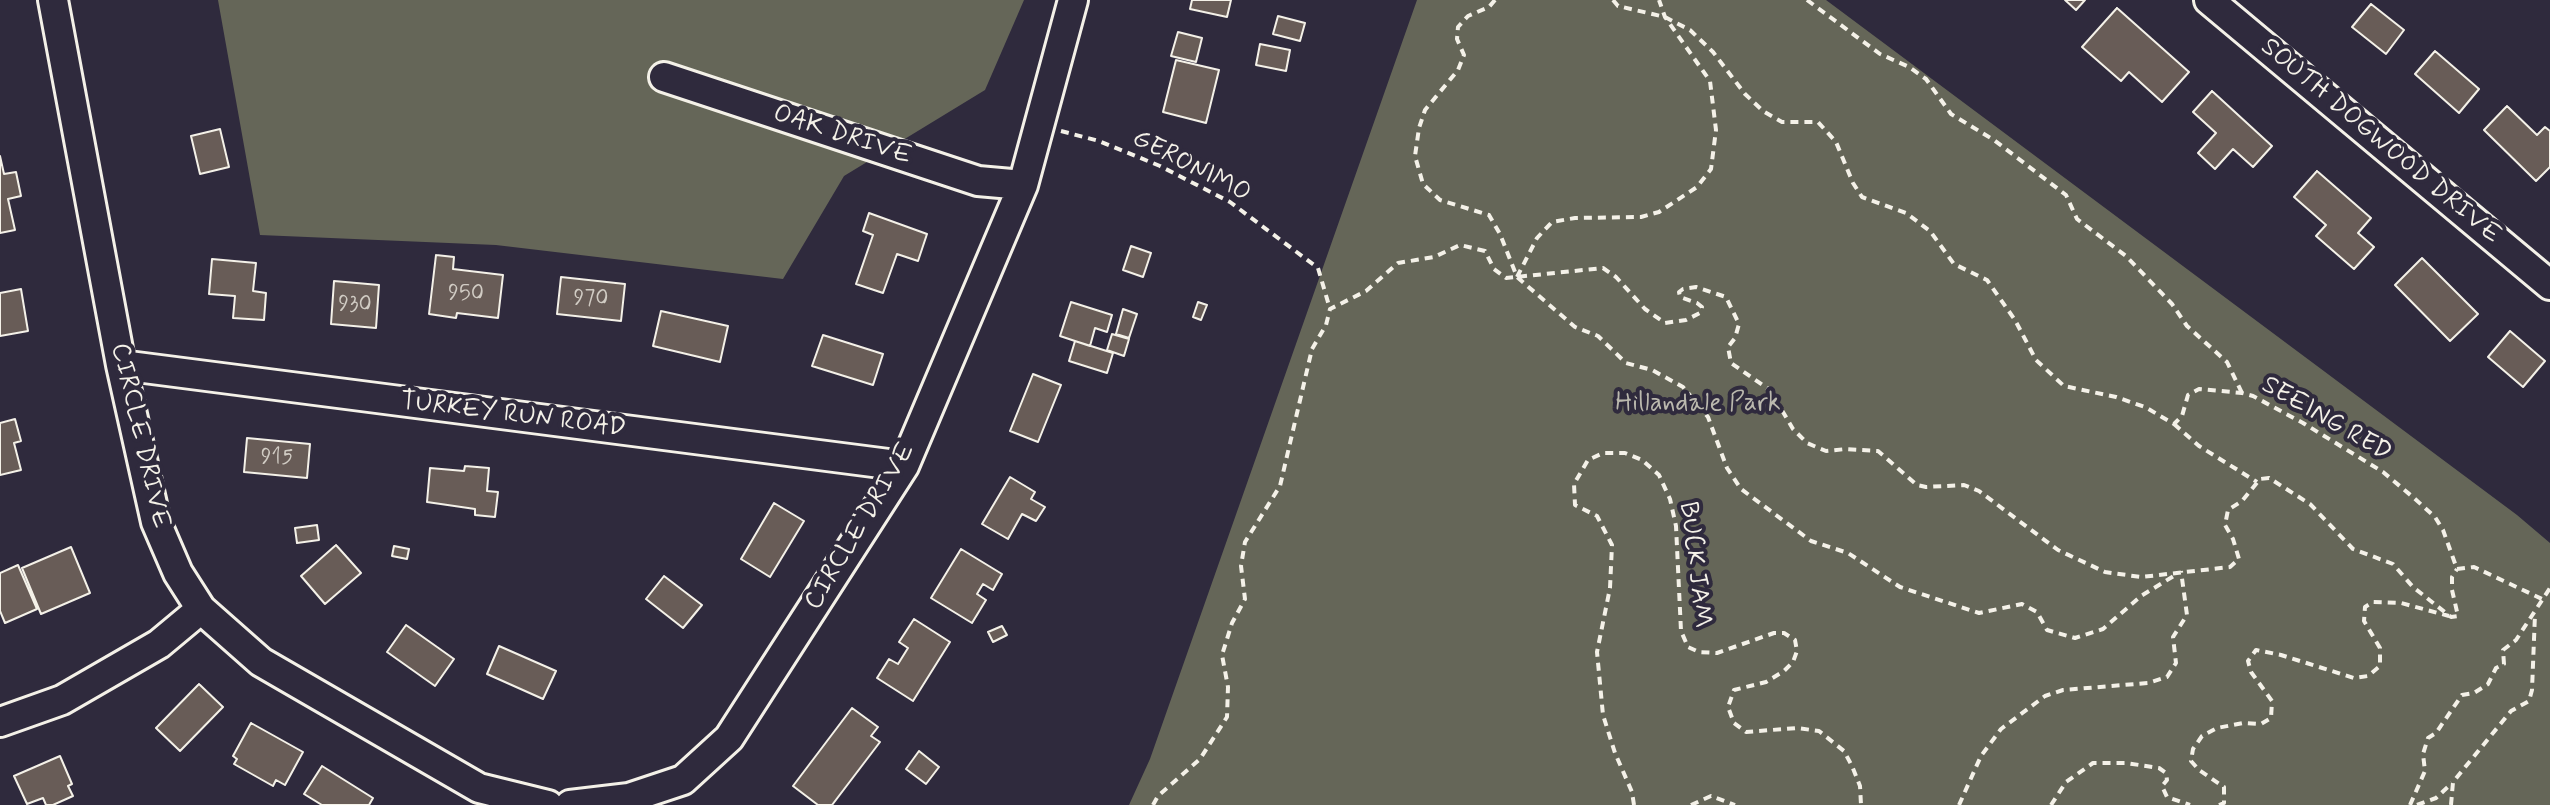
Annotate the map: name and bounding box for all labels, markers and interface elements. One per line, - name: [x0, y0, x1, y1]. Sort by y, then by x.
- street label: SOUTH DOGWOOD DRIVE: [2253, 32, 2507, 252]
- street label: OAK DRIVE: [769, 99, 915, 173]
- street label: GERONIMO: [1126, 124, 1256, 210]
- house number: 950: [448, 281, 484, 307]
- house number: 970: [573, 286, 609, 312]
- house number: 930: [338, 292, 372, 318]
- street label: CIRCLE DRIVE: [102, 340, 176, 532]
- street label: SEEING RED: [2256, 370, 2396, 470]
- street label: TURKEY RUN ROAD: [398, 387, 628, 445]
- park label: Hillandale Park: [1615, 389, 1781, 421]
- street label: CIRCLE DRIVE: [799, 438, 923, 616]
- house number: 915: [261, 445, 293, 471]
- street label: BUCK JAM: [1671, 500, 1717, 630]

